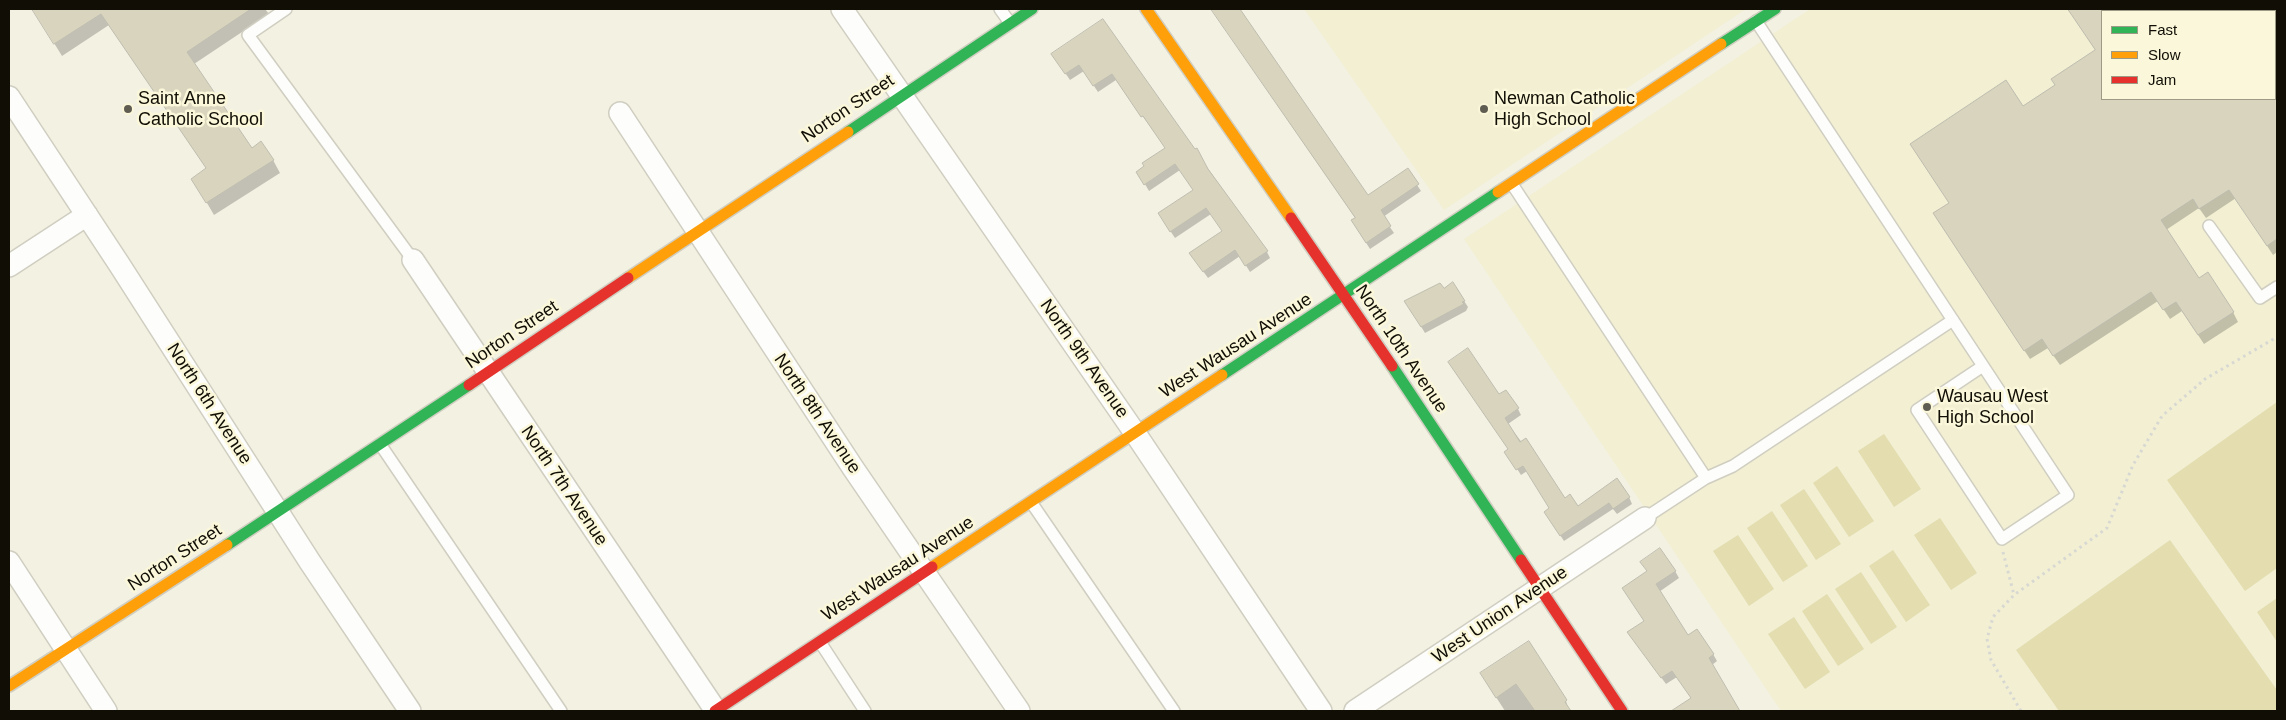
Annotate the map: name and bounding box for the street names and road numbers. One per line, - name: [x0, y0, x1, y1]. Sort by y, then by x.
- street label: Norton Street: [798, 70, 898, 148]
- street label: North 10th Avenue: [1350, 281, 1452, 417]
- street label: West Wausau Avenue: [1156, 289, 1316, 403]
- street label: Norton Street: [462, 296, 562, 374]
- street label: North 9th Avenue: [1035, 296, 1133, 422]
- street label: North 6th Avenue: [162, 340, 256, 468]
- street label: North 8th Avenue: [769, 350, 865, 478]
- street label: North 7th Avenue: [516, 422, 612, 550]
- street label: West Wausau Avenue: [818, 512, 978, 626]
- street label: Norton Street: [124, 520, 226, 596]
- street label: West Union Avenue: [1428, 562, 1572, 668]

